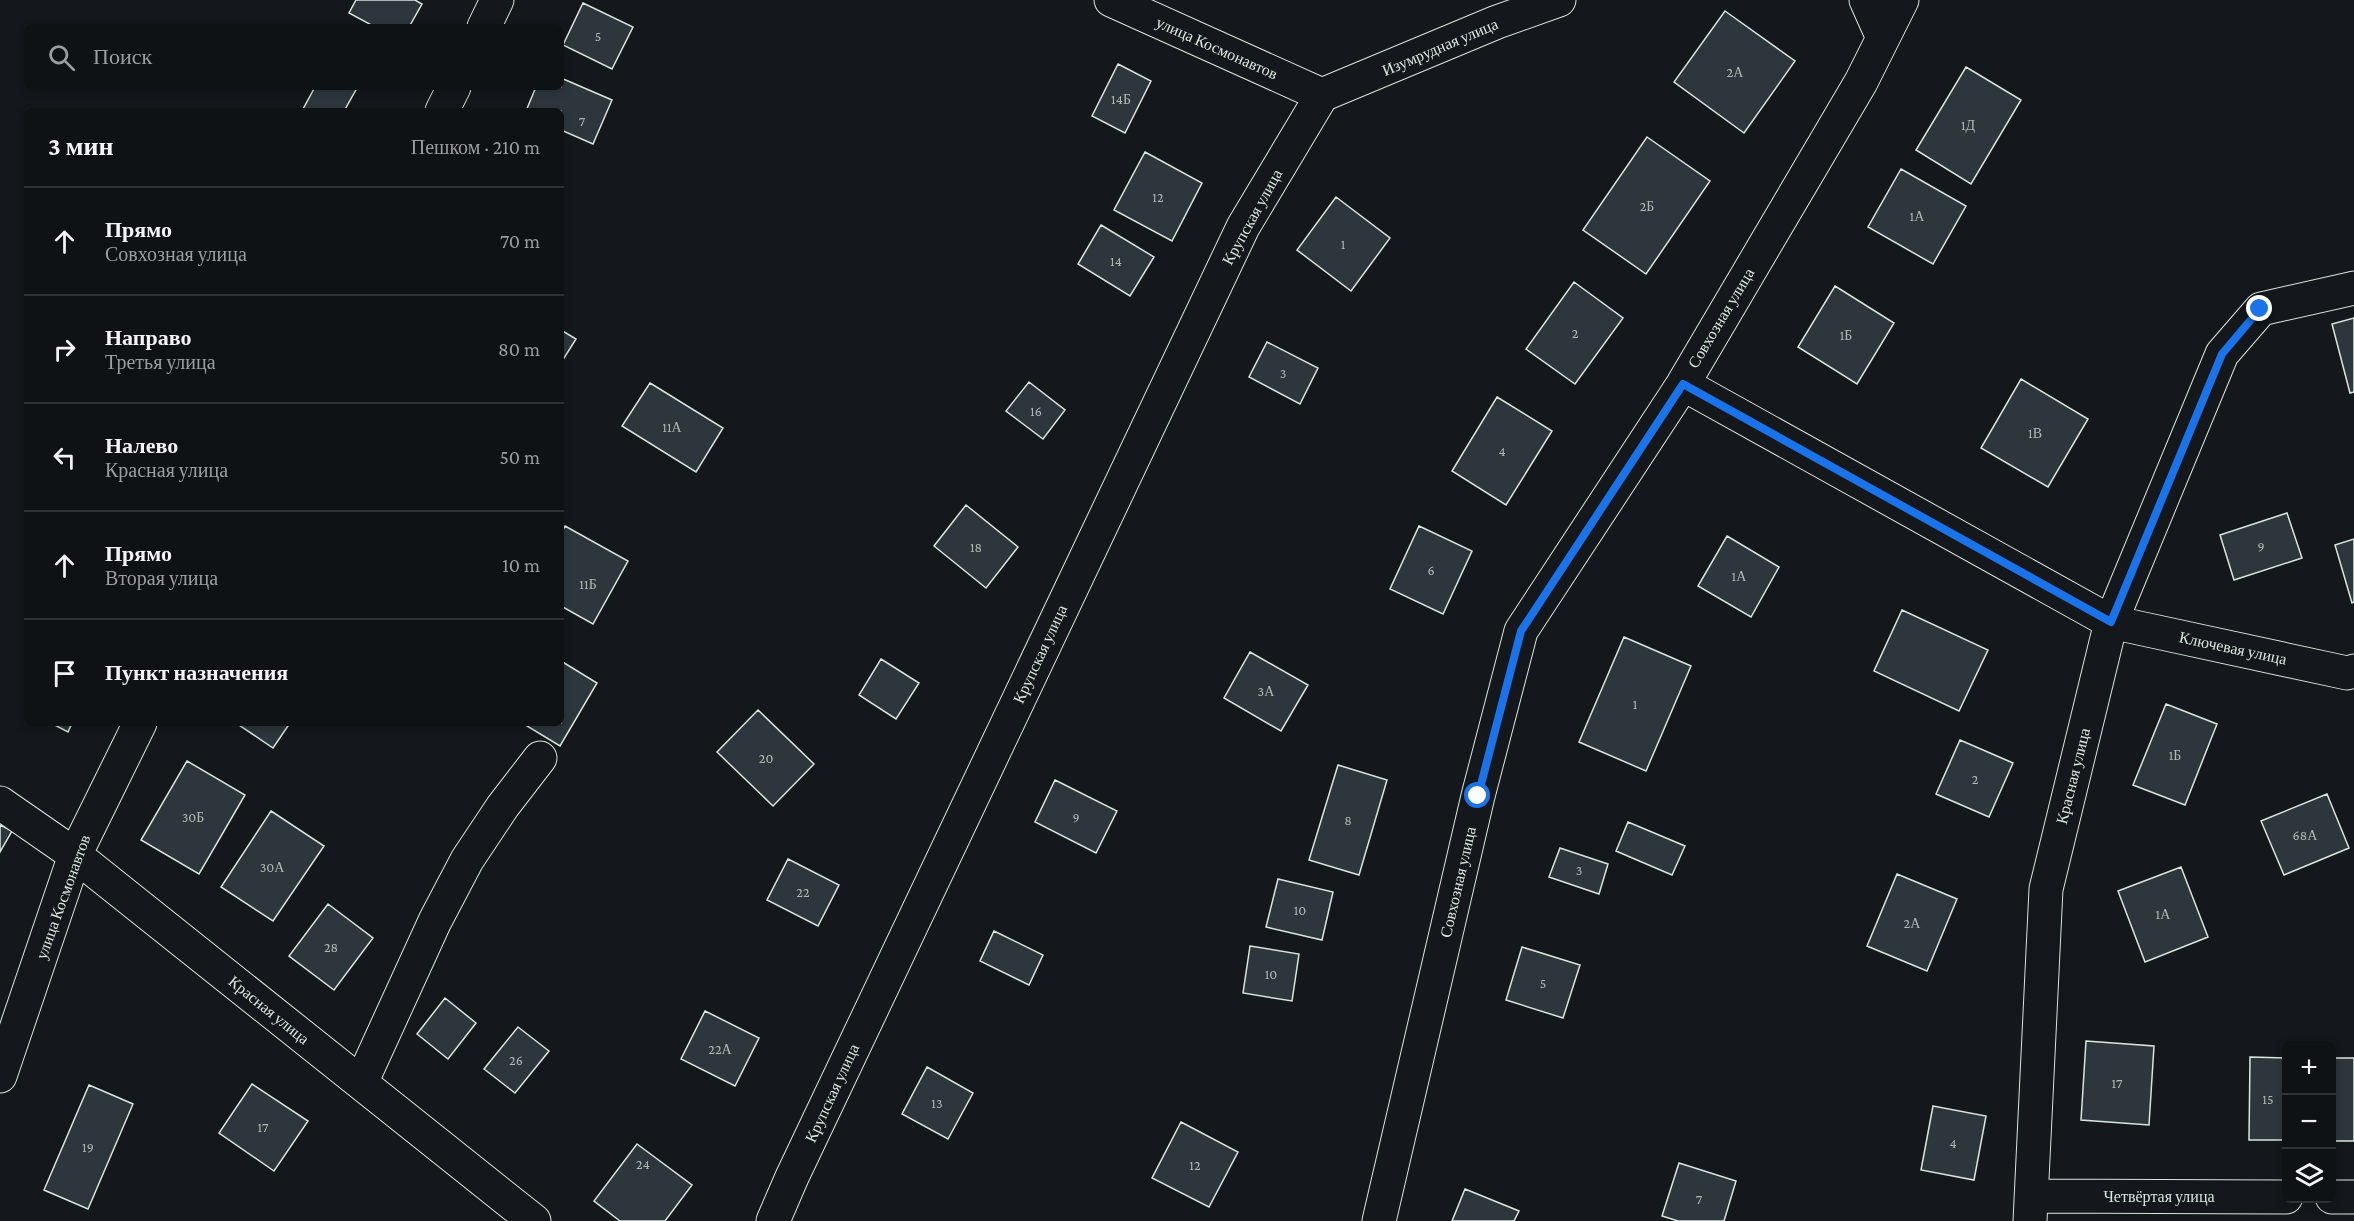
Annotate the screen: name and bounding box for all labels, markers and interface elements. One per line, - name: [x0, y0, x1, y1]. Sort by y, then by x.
- street label: улица Космонавтов: [1153, 14, 1281, 84]
- street label: Изумрудная улица: [1380, 15, 1501, 80]
- search box: [24, 24, 564, 90]
- house number: 5: [595, 28, 601, 44]
- icon: search: [45, 41, 78, 74]
- text: Поиск: [93, 44, 152, 69]
- house number: 2А: [1727, 64, 1744, 80]
- house number: 14Б: [1111, 91, 1131, 107]
- house number: 7: [579, 113, 586, 129]
- house number: 1Д: [1961, 117, 1976, 133]
- text: 3 мин: [48, 132, 113, 161]
- text: Пешком · 210 m: [411, 136, 540, 158]
- street label: Крупская улица: [1219, 166, 1286, 268]
- house number: 12: [1152, 189, 1164, 205]
- house number: 2Б: [1640, 198, 1654, 214]
- house number: 1А: [1910, 208, 1925, 224]
- text: Прямо: [105, 217, 172, 242]
- icon: ahead: [48, 225, 81, 258]
- text: 70 m: [500, 230, 540, 252]
- house number: 1: [1341, 236, 1346, 252]
- text: Совхозная улица: [105, 243, 247, 265]
- house number: 14: [1110, 253, 1122, 269]
- street label: Совхозная улица: [1684, 265, 1758, 372]
- route end: [2246, 295, 2272, 321]
- text: Направо: [105, 325, 191, 350]
- house number: 2: [1572, 325, 1579, 341]
- house number: 1Б: [1840, 327, 1852, 343]
- icon: right: [48, 333, 81, 366]
- text: 80 m: [498, 338, 540, 360]
- text: Третья улица: [105, 351, 216, 373]
- house number: 3: [1280, 365, 1286, 381]
- house number: 16: [1030, 403, 1042, 419]
- house number: 11А: [662, 419, 683, 435]
- house number: 1В: [2028, 425, 2042, 441]
- text: Налево: [105, 433, 178, 458]
- icon: left: [48, 441, 81, 474]
- house number: 4: [1498, 443, 1506, 459]
- text: 50 m: [499, 446, 540, 468]
- text: Красная улица: [105, 459, 228, 481]
- house number: 9: [2257, 538, 2265, 554]
- house number: 18: [970, 539, 982, 555]
- text: Прямо: [105, 541, 172, 566]
- icon: ahead: [48, 549, 81, 582]
- text: 10 m: [502, 554, 540, 576]
- house number: 6: [1427, 562, 1435, 578]
- text: Вторая улица: [105, 567, 218, 589]
- house number: 1А: [1732, 568, 1747, 584]
- house number: 11Б: [579, 576, 597, 592]
- street label: Крупская улица: [1010, 602, 1071, 706]
- street label: Ключевая улица: [2177, 628, 2288, 669]
- icon: arrive: [48, 657, 81, 690]
- text: Пункт назначения: [105, 660, 288, 685]
- house number: 3А: [1258, 683, 1275, 699]
- house number: 1: [1633, 696, 1638, 712]
- street label: Красная улица: [2053, 726, 2094, 826]
- house number: 1Б: [2169, 747, 2181, 763]
- house number: 20: [759, 750, 773, 766]
- house number: 2: [1972, 771, 1979, 787]
- route start: [1464, 782, 1490, 808]
- house number: 30Б: [182, 809, 204, 825]
- house number: 9: [1072, 809, 1080, 825]
- house number: 8: [1344, 812, 1352, 828]
- street label: Совхозная улица: [1437, 825, 1480, 939]
- house number: 68А: [2293, 827, 2318, 843]
- street label: улица Космонавтов: [33, 832, 95, 962]
- house number: 30А: [260, 859, 285, 875]
- house number: 3: [1576, 862, 1582, 878]
- house number: 22: [796, 884, 810, 900]
- house number: 10: [1294, 902, 1306, 918]
- house number: 1А: [2156, 906, 2171, 922]
- house number: 2А: [1904, 915, 1921, 931]
- house number: 28: [324, 939, 338, 955]
- house number: 10: [1265, 966, 1277, 982]
- street label: Красная улица: [225, 972, 313, 1048]
- house number: 5: [1540, 975, 1546, 991]
- house number: 22А: [708, 1041, 733, 1057]
- street label: Крупская улица: [802, 1041, 863, 1145]
- map controls: [2282, 1041, 2336, 1203]
- button: +: [2282, 1041, 2336, 1095]
- house number: 26: [509, 1052, 523, 1068]
- house number: 17: [2111, 1075, 2123, 1091]
- house number: 15: [2262, 1091, 2274, 1107]
- house number: 13: [931, 1095, 943, 1111]
- button: −: [2282, 1095, 2336, 1149]
- house number: 17: [257, 1119, 269, 1135]
- house number: 4: [1949, 1135, 1957, 1151]
- house number: 19: [82, 1139, 94, 1155]
- button: layers: [2282, 1149, 2336, 1203]
- house number: 24: [636, 1156, 650, 1172]
- house number: 12: [1189, 1157, 1201, 1173]
- street label: Четвёртая улица: [2103, 1188, 2215, 1206]
- house number: 7: [1696, 1191, 1703, 1207]

